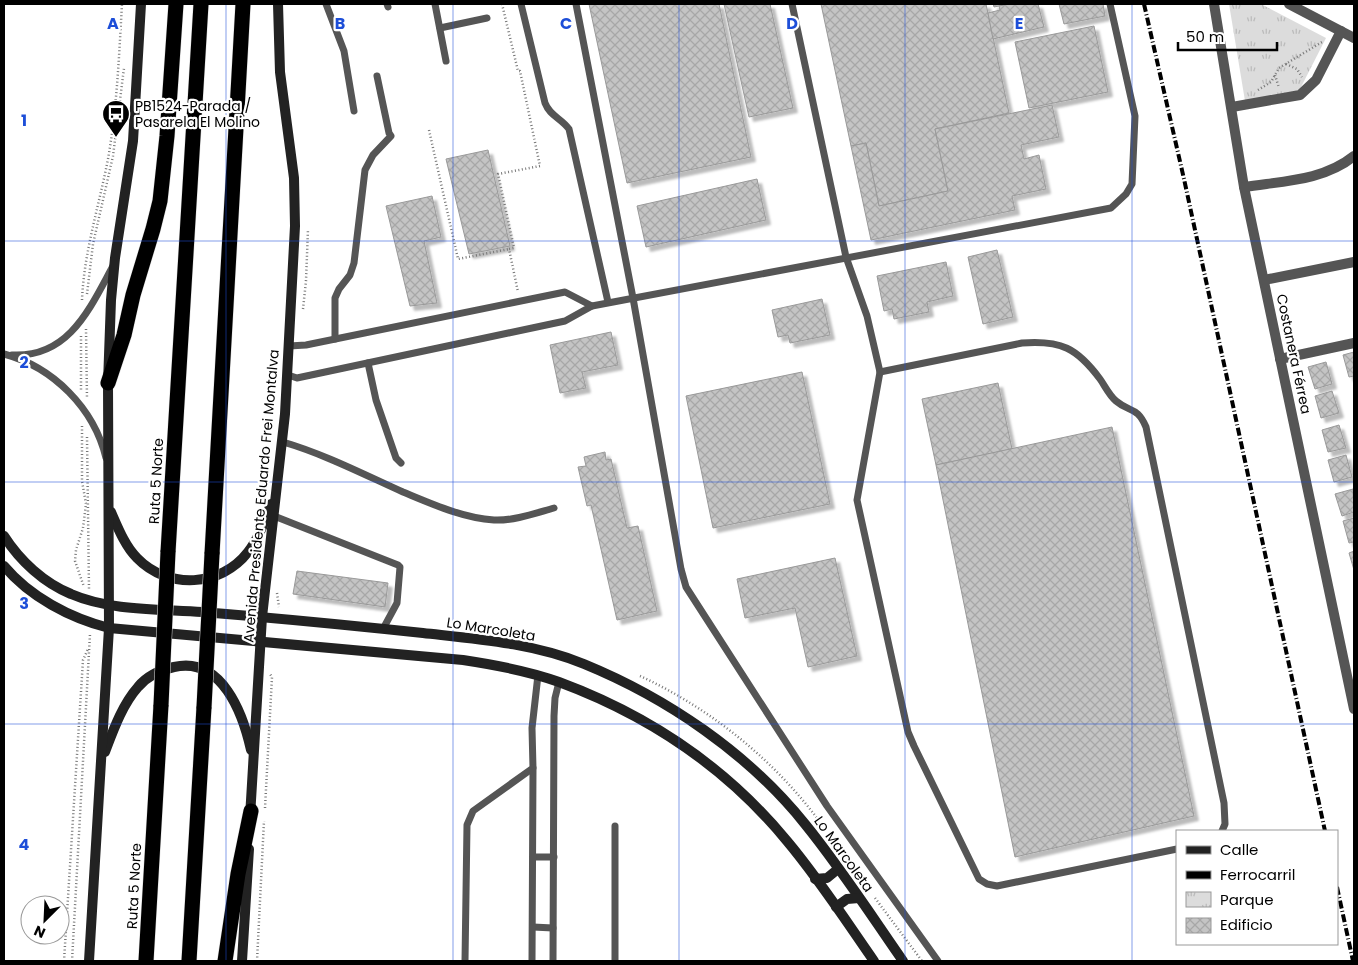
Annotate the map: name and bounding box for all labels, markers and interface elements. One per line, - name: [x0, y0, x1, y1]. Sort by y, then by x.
- text: A: [107, 12, 119, 35]
- text: B: [335, 12, 345, 35]
- text: C: [560, 12, 572, 35]
- text: D: [786, 12, 798, 35]
- text: E: [1015, 12, 1023, 35]
- scale bar: [1178, 20, 1277, 52]
- text: 50 m: [1186, 26, 1224, 47]
- place label: PB1524-Parada / Pasarela El Molino: [135, 96, 260, 132]
- bus stop icon: PB1524-Parada / Pasarela El Molino: [101, 99, 131, 138]
- text: 1: [21, 109, 27, 132]
- street label: Costanera Férrea: [1272, 292, 1316, 416]
- street label: Avenida Presidente Eduardo Frei Montalva: [238, 349, 284, 643]
- text: 2: [19, 351, 29, 374]
- street label: Ruta 5 Norte: [144, 437, 168, 525]
- text: 3: [19, 592, 29, 615]
- street label: Lo Marcoleta: [445, 612, 537, 646]
- street label: Lo Marcoleta: [810, 812, 878, 896]
- legend: [1176, 830, 1338, 945]
- text: 4: [19, 833, 30, 856]
- text: Calle: [1220, 839, 1258, 860]
- street label: Ruta 5 Norte: [122, 842, 146, 930]
- text: Ferrocarril: [1220, 864, 1295, 885]
- text: Parque: [1220, 889, 1273, 910]
- north arrow: [20, 895, 70, 945]
- text: Edificio: [1220, 914, 1273, 935]
- text: N: [31, 921, 49, 943]

